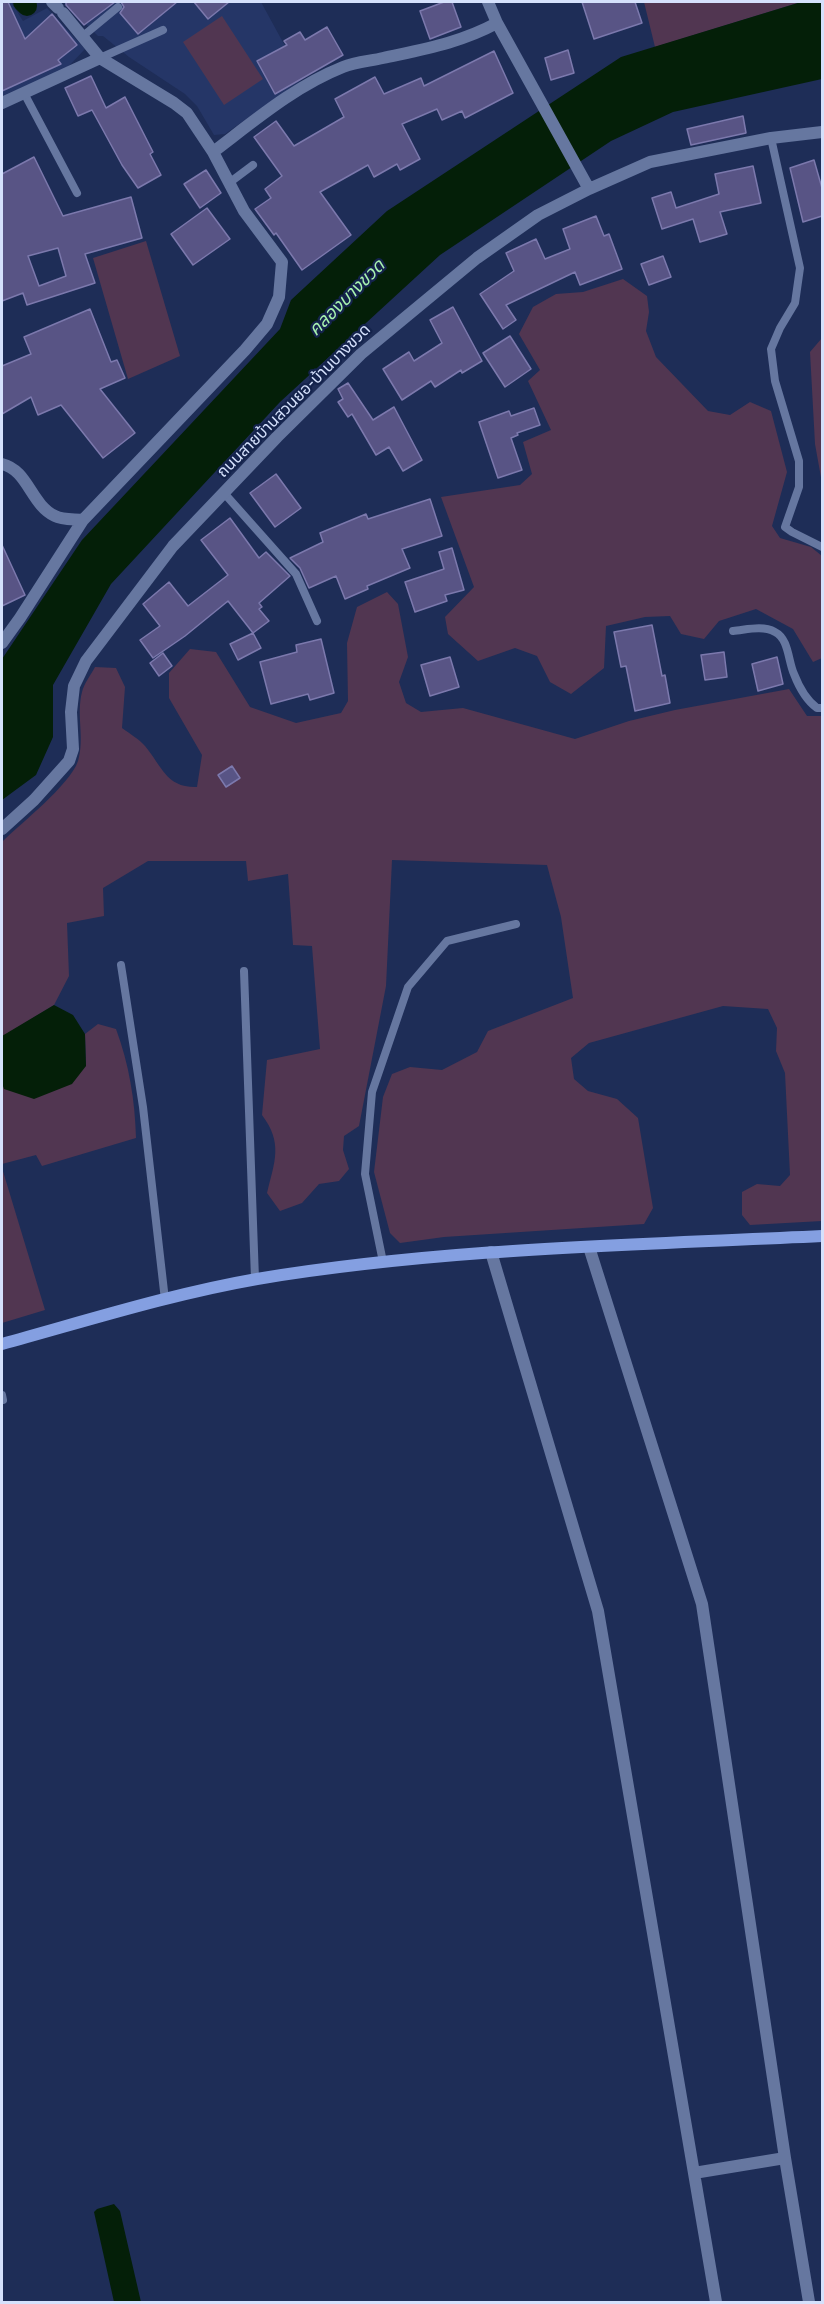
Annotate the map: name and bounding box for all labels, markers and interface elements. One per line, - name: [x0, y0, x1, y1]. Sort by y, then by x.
- water label: คลองบางขวด: [304, 255, 390, 341]
- street label: ถนนสายบ้านสวนยอ-บ้านบางขวด: [213, 320, 375, 482]

